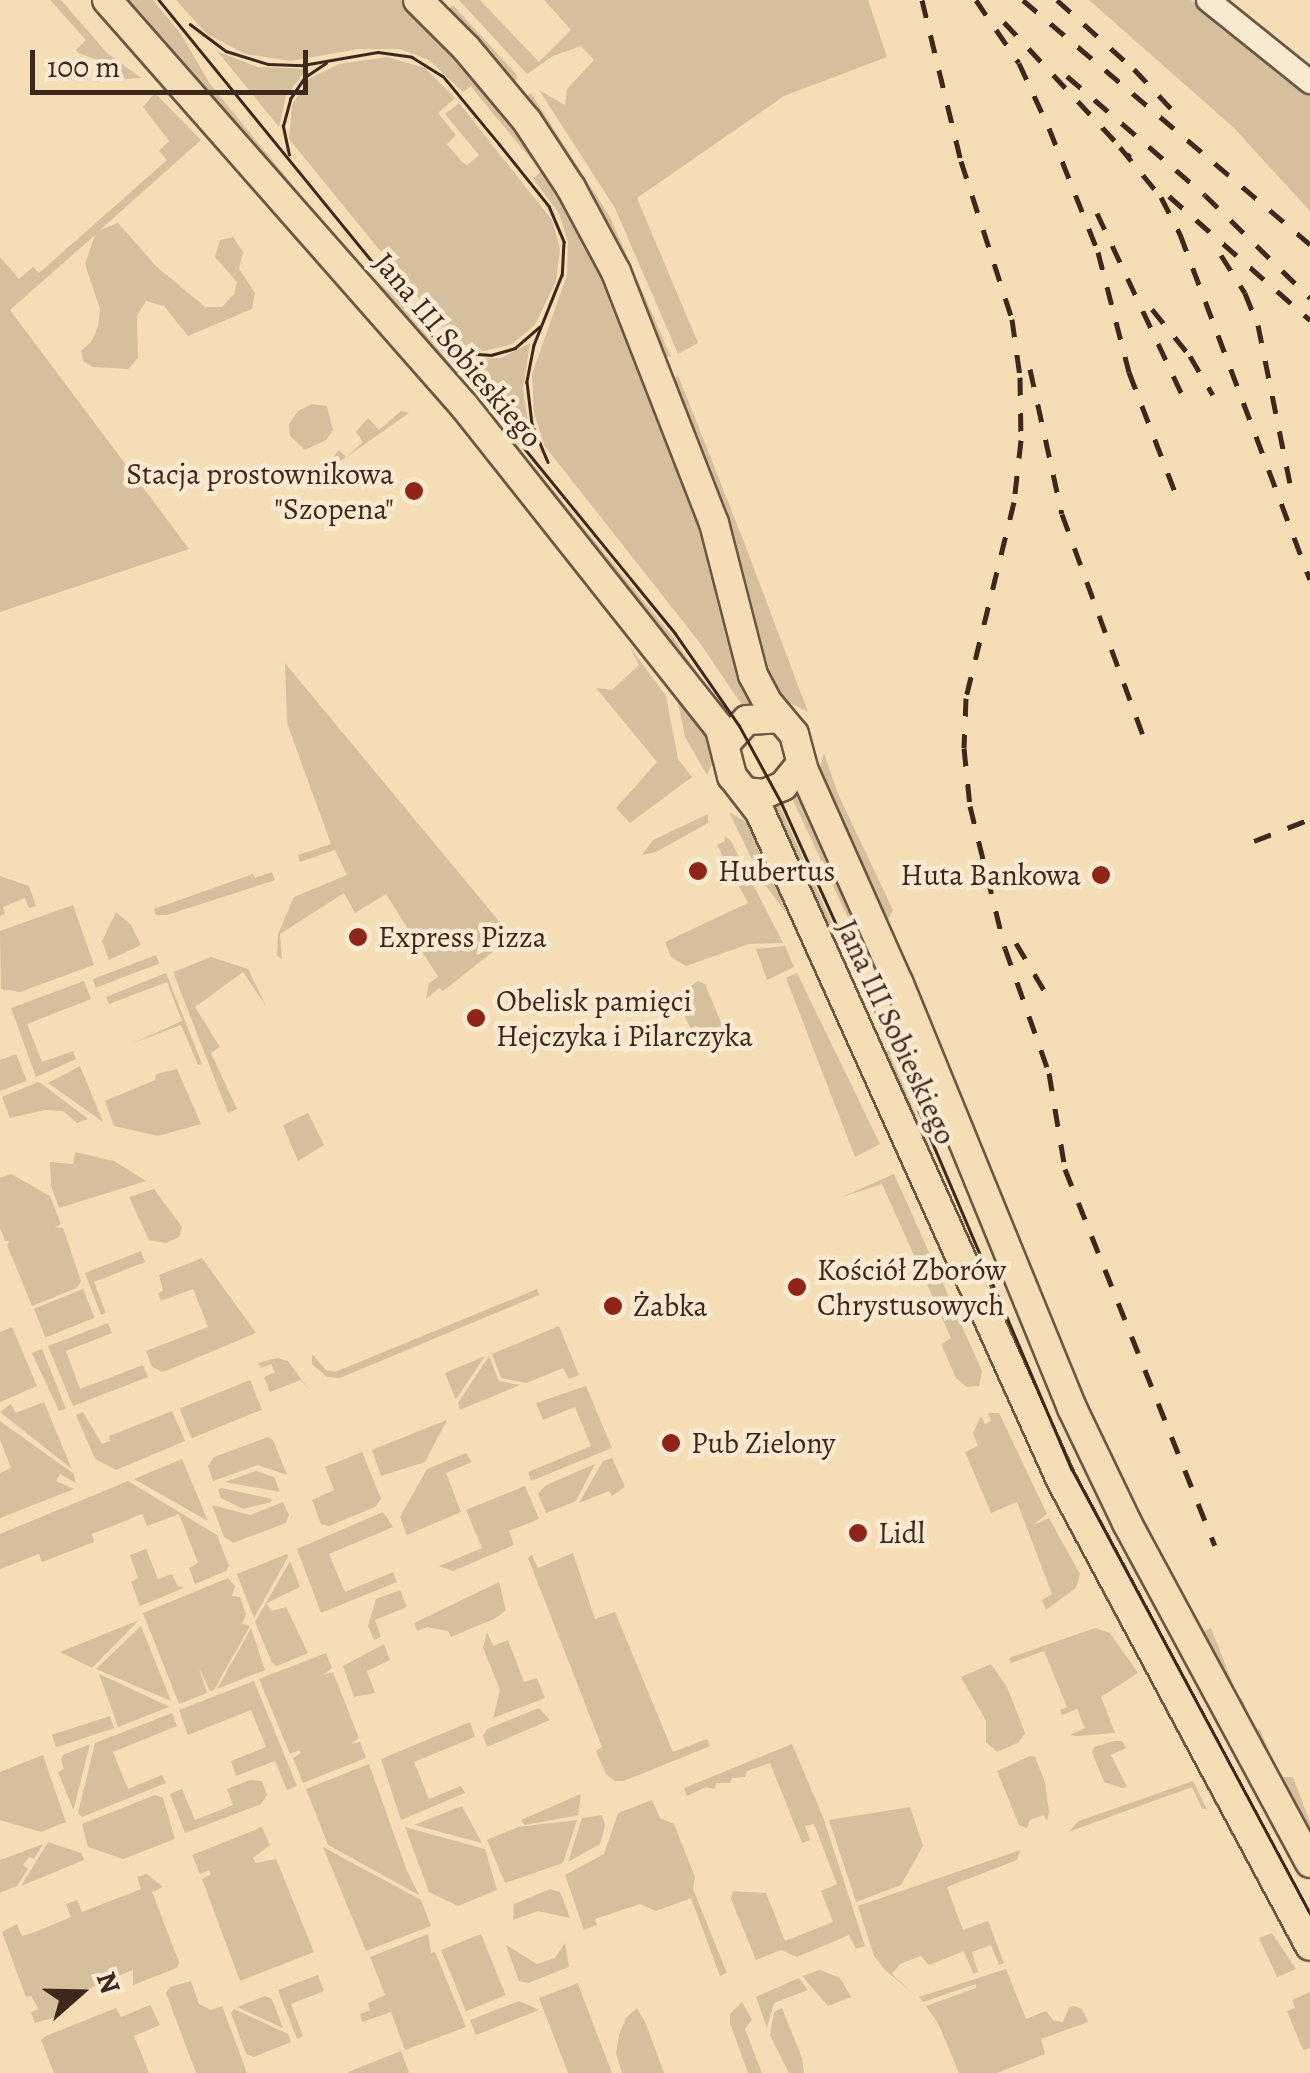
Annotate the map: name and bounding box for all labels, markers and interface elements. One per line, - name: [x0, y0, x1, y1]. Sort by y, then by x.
- scale bar: [35, 30, 312, 92]
- text: 100 m: [47, 47, 120, 87]
- street label: Jana III Sobieskiego: [366, 245, 550, 455]
- place label: Stacja prostownikowa "Szopena": [126, 456, 394, 526]
- marker: Stacja prostownikowa "Szopena": [403, 480, 425, 502]
- place label: Hubertus: [718, 853, 835, 889]
- place label: Huta Bankowa: [901, 857, 1081, 893]
- marker: Hubertus: [687, 860, 709, 882]
- marker: Huta Bankowa: [1090, 864, 1112, 886]
- street label: Jana III Sobieskiego: [828, 914, 964, 1150]
- place label: Express Pizza: [378, 919, 547, 955]
- marker: Express Pizza: [347, 926, 369, 948]
- place label: Obelisk pamięci Hejczyka i Pilarczyka: [496, 983, 753, 1054]
- marker: Obelisk pamięci Hejczyka i Pilarczyka: [465, 1007, 487, 1029]
- place label: Kościół Zborów Chrystusowych: [817, 1252, 1006, 1322]
- marker: Kościół Zborów Chrystusowych: [786, 1276, 808, 1298]
- place label: Żabka: [633, 1288, 708, 1324]
- marker: Żabka: [602, 1295, 624, 1317]
- place label: Pub Zielony: [691, 1425, 835, 1461]
- marker: Pub Zielony: [660, 1432, 682, 1454]
- place label: Lidl: [878, 1515, 925, 1551]
- marker: Lidl: [847, 1522, 869, 1544]
- north arrow: [30, 1943, 130, 2043]
- text: N: [87, 1967, 130, 1999]

